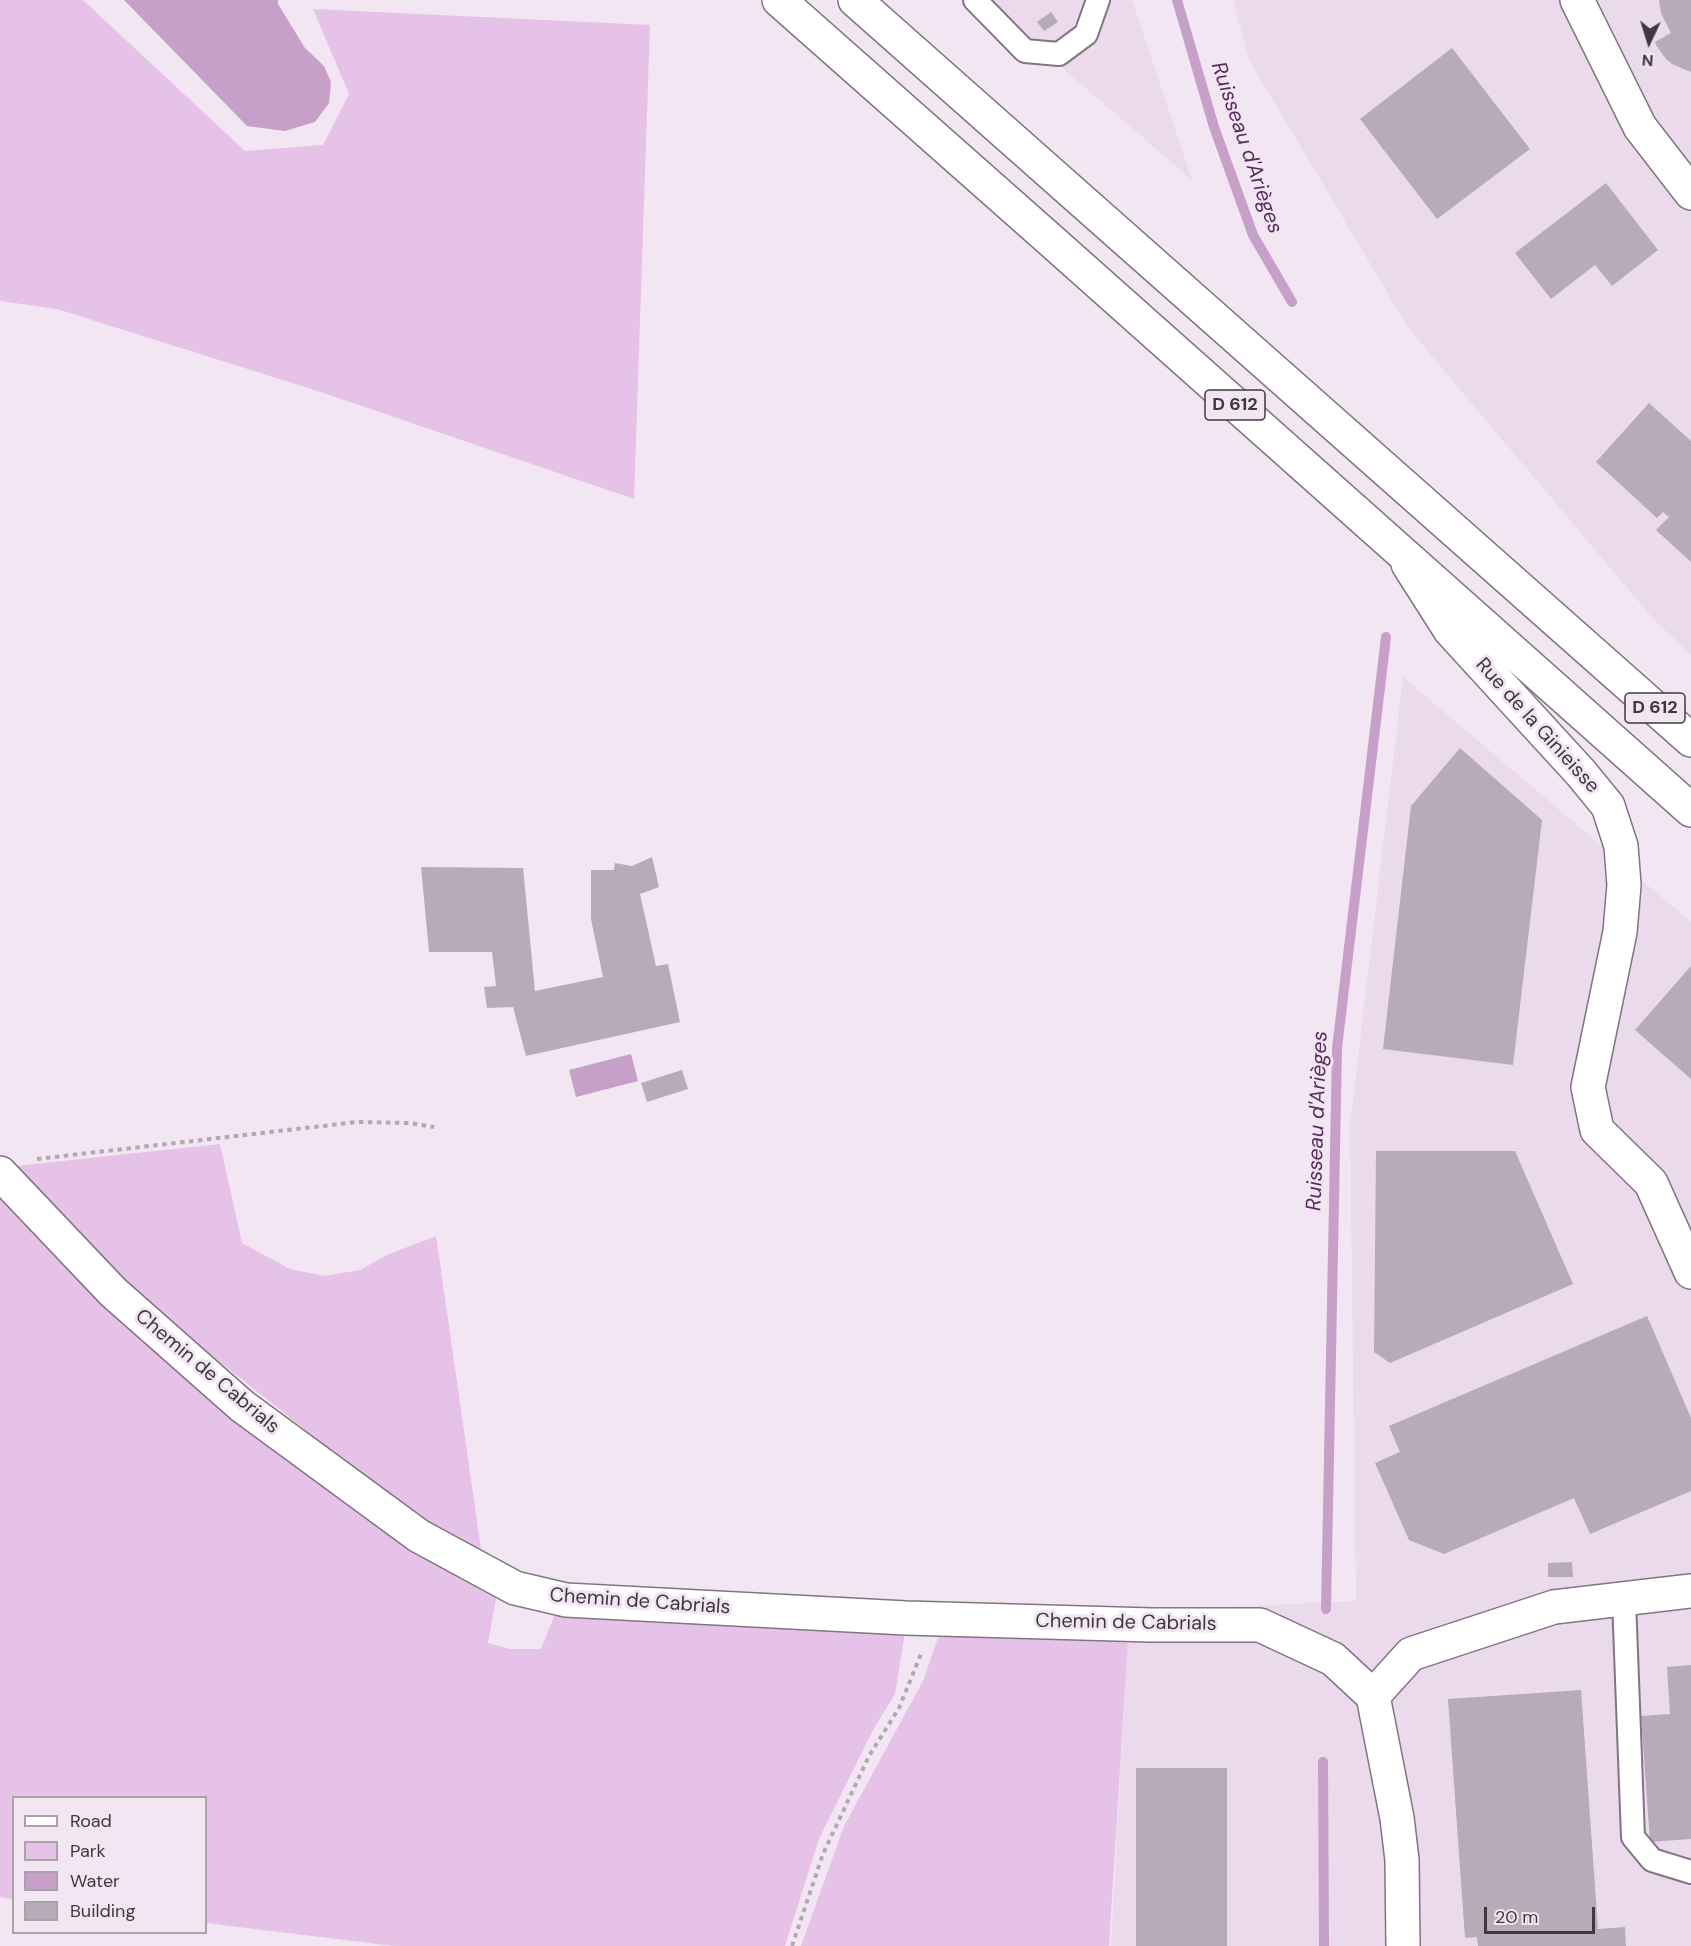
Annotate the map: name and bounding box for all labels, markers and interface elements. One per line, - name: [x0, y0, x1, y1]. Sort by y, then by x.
- north arrow: [1619, 12, 1679, 72]
- text: N: [1641, 50, 1654, 71]
- water label: Ruisseau d'Arièges: [1205, 59, 1287, 237]
- road number: D 612: [1205, 390, 1265, 420]
- street label: Rue de la Ginieisse: [1470, 653, 1604, 799]
- road number: D 612: [1625, 693, 1685, 723]
- water label: Ruisseau d'Arièges: [1302, 1031, 1334, 1211]
- street label: Chemin de Cabrials: [130, 1305, 284, 1439]
- street label: Chemin de Cabrials: [549, 1584, 731, 1620]
- street label: Chemin de Cabrials: [1035, 1609, 1217, 1637]
- legend: [12, 1796, 207, 1934]
- text: Road: [70, 1809, 112, 1833]
- text: Park: [70, 1839, 106, 1863]
- text: Water: [70, 1869, 120, 1893]
- scale bar: [1487, 1895, 1598, 1933]
- text: Building: [70, 1899, 135, 1923]
- text: 20 m: [1495, 1905, 1538, 1929]

